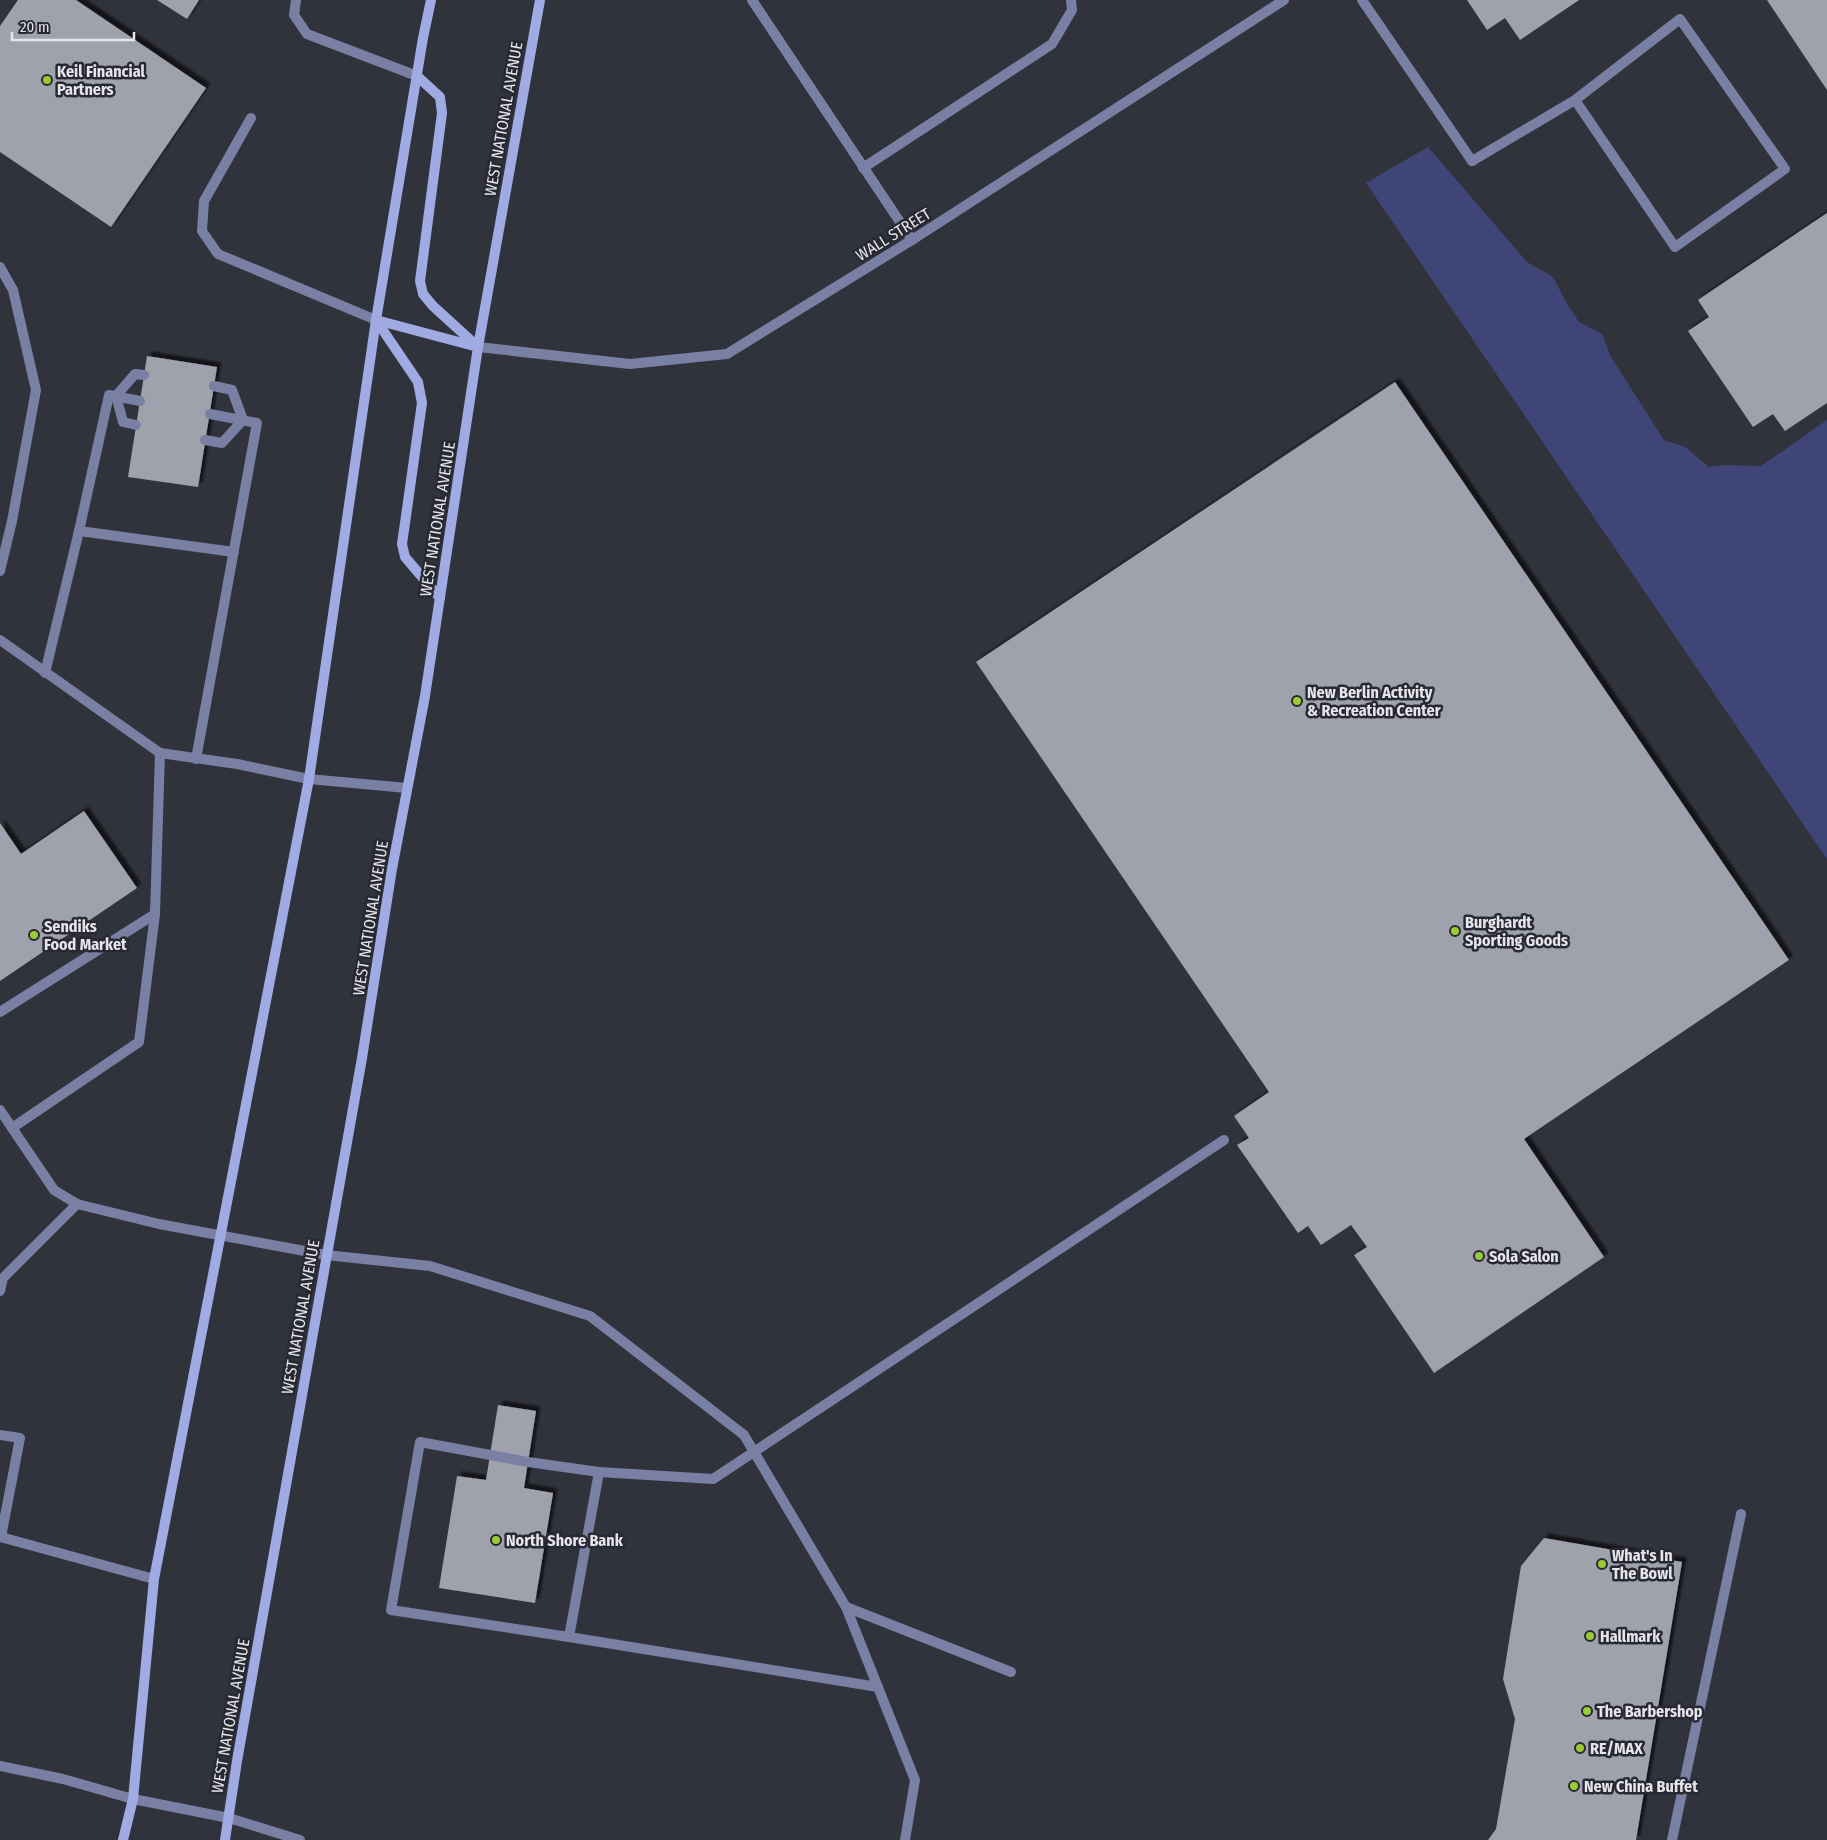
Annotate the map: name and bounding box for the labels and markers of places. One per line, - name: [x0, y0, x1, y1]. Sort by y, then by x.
- place label: Keil Financial Partners: [57, 62, 145, 99]
- marker: Keil Financial Partners: [41, 74, 53, 86]
- place label: New Berlin Activity & Recreation Center: [1307, 683, 1441, 720]
- marker: New Berlin Activity & Recreation Center: [1291, 695, 1303, 707]
- place label: Burghardt Sporting Goods: [1465, 913, 1568, 950]
- place label: Sendiks Food Market: [44, 917, 127, 954]
- marker: Burghardt Sporting Goods: [1449, 925, 1461, 937]
- marker: Sendiks Food Market: [28, 929, 40, 941]
- place label: Sola Salon: [1489, 1247, 1559, 1266]
- marker: Sola Salon: [1473, 1250, 1485, 1262]
- place label: North Shore Bank: [506, 1531, 624, 1550]
- marker: North Shore Bank: [490, 1534, 502, 1546]
- place label: What's In The Bowl: [1612, 1546, 1673, 1583]
- marker: What's In The Bowl: [1596, 1558, 1608, 1570]
- place label: Hallmark: [1600, 1627, 1661, 1646]
- marker: Hallmark: [1584, 1630, 1596, 1642]
- place label: The Barbershop: [1597, 1702, 1703, 1721]
- marker: The Barbershop: [1581, 1705, 1593, 1717]
- place label: RE/MAX: [1590, 1739, 1643, 1758]
- marker: RE/MAX: [1574, 1742, 1586, 1754]
- place label: New China Buffet: [1584, 1777, 1698, 1796]
- marker: New China Buffet: [1568, 1780, 1580, 1792]

